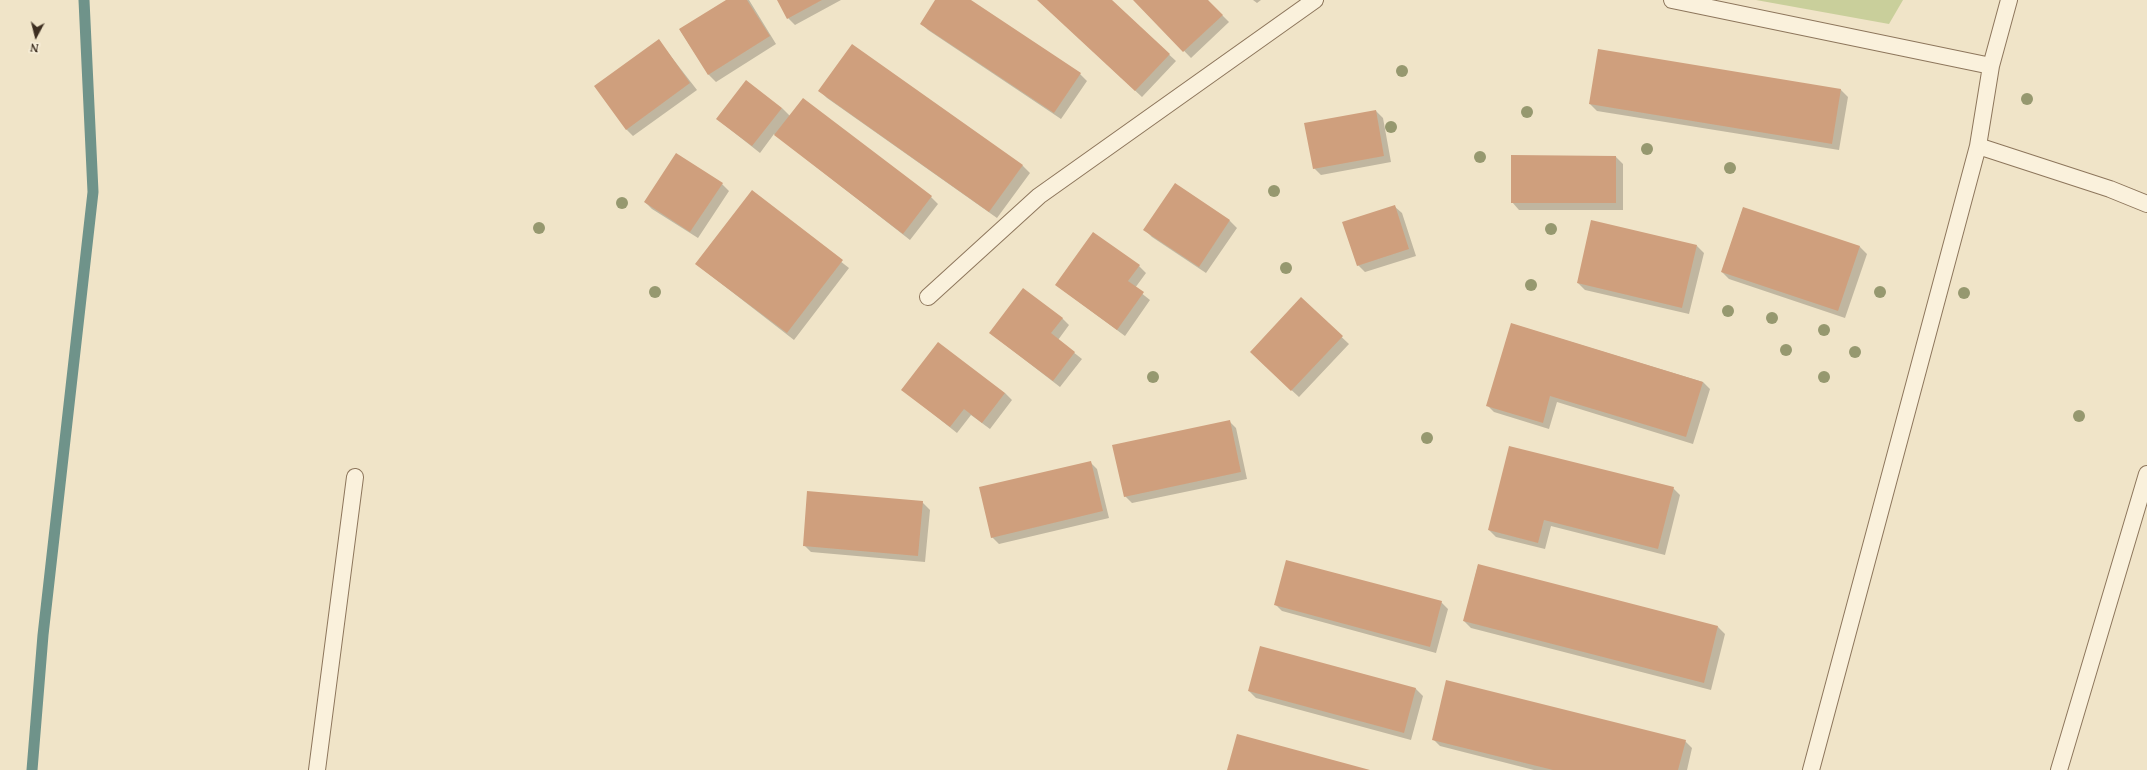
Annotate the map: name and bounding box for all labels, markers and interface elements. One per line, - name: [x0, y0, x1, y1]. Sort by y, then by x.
- north arrow: [16, 16, 56, 56]
- text: N: [29, 40, 40, 56]

